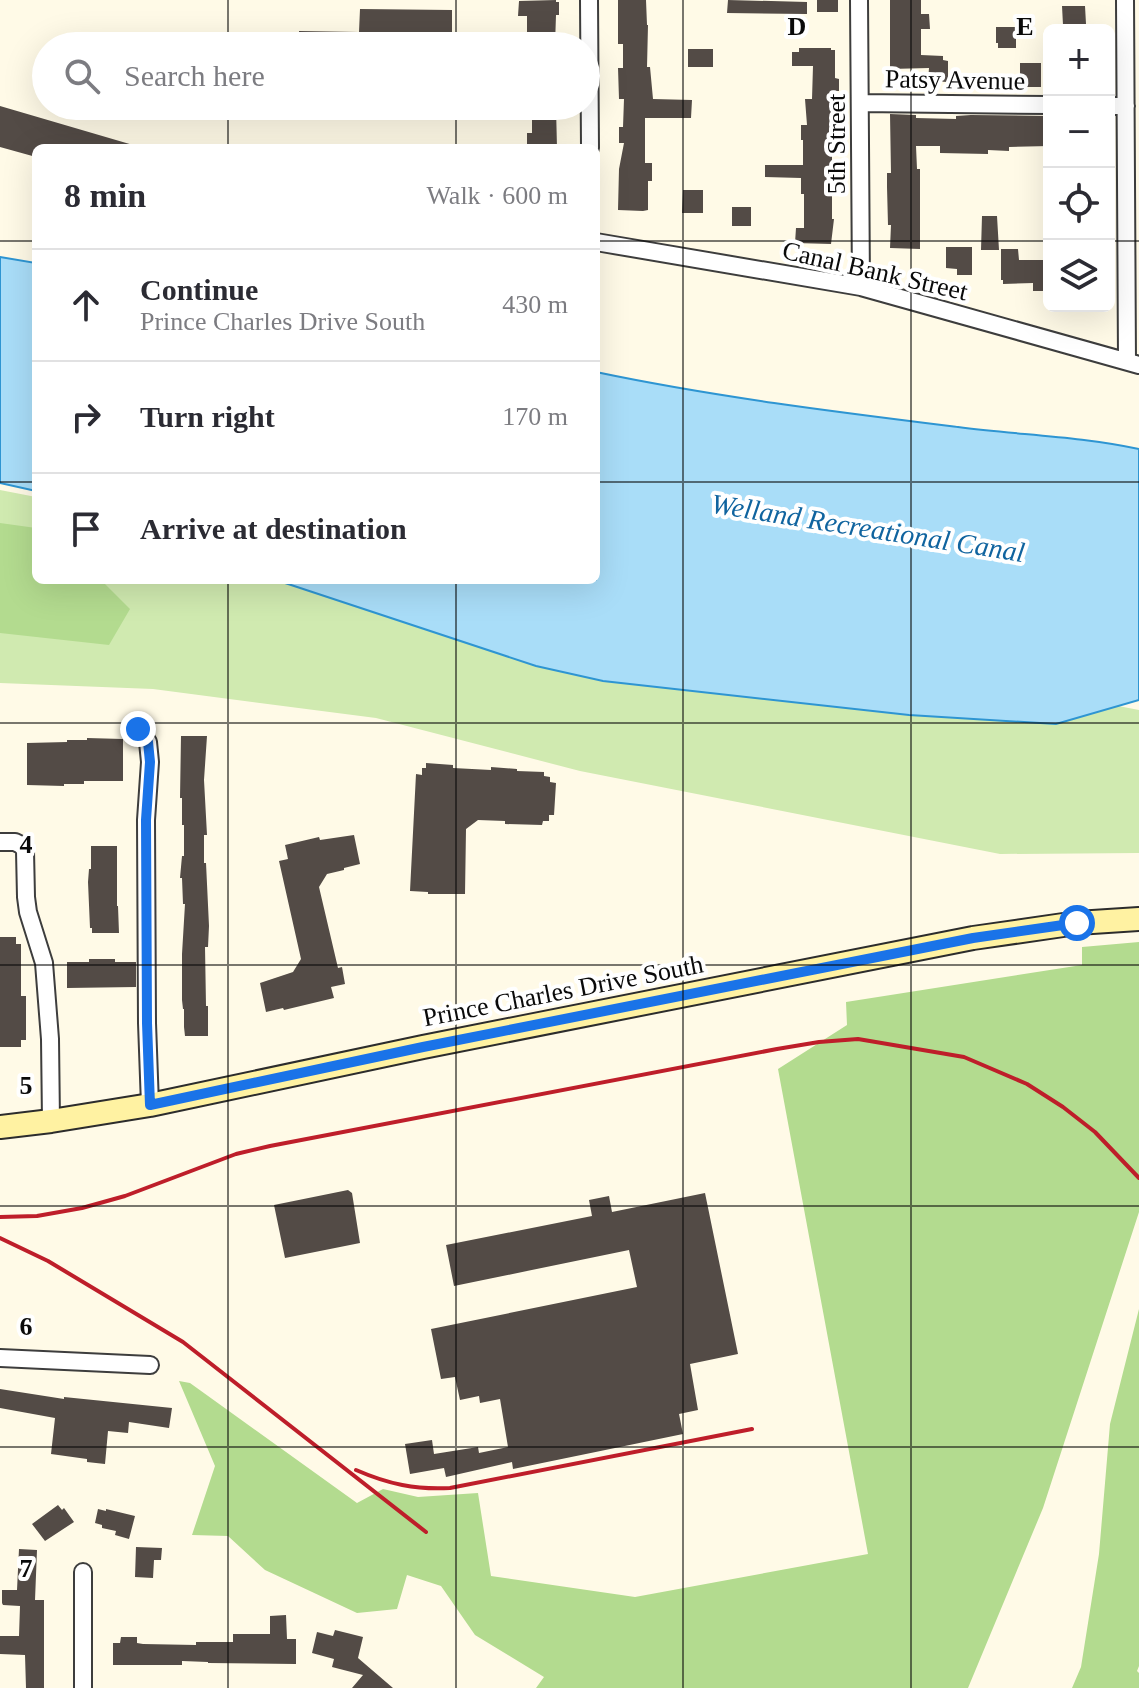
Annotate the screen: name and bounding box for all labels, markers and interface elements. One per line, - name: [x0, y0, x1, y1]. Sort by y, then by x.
- text: D: [788, 12, 806, 41]
- text: E: [1016, 12, 1034, 41]
- map controls: [1043, 24, 1115, 312]
- button: +: [1043, 24, 1115, 96]
- search box: [32, 32, 600, 120]
- icon: search: [60, 54, 104, 98]
- text: Search here: [124, 59, 265, 92]
- street label: Patsy Avenue: [885, 64, 1025, 96]
- street label: 5th Street: [822, 93, 851, 194]
- button: −: [1043, 96, 1115, 168]
- button: locate: [1043, 168, 1115, 240]
- text: 8 min: [64, 177, 146, 214]
- text: Walk · 600 m: [426, 181, 568, 210]
- street label: Canal Bank Street: [780, 236, 971, 307]
- button: layers: [1043, 240, 1115, 312]
- text: Continue: [140, 273, 258, 306]
- icon: ahead: [64, 283, 108, 327]
- text: 430 m: [502, 290, 568, 319]
- text: Prince Charles Drive South: [140, 307, 425, 336]
- icon: right: [64, 395, 108, 439]
- text: Turn right: [140, 400, 275, 433]
- text: 170 m: [502, 402, 568, 431]
- water label: Welland Recreational Canal: [709, 488, 1027, 568]
- icon: arrive: [64, 507, 108, 551]
- text: Arrive at destination: [140, 512, 407, 545]
- route end: [120, 711, 156, 747]
- text: 4: [20, 830, 33, 859]
- route start: [1059, 905, 1095, 941]
- street label: Prince Charles Drive South: [420, 950, 706, 1032]
- text: 5: [20, 1071, 33, 1100]
- text: 6: [20, 1312, 33, 1341]
- text: 7: [20, 1554, 33, 1583]

